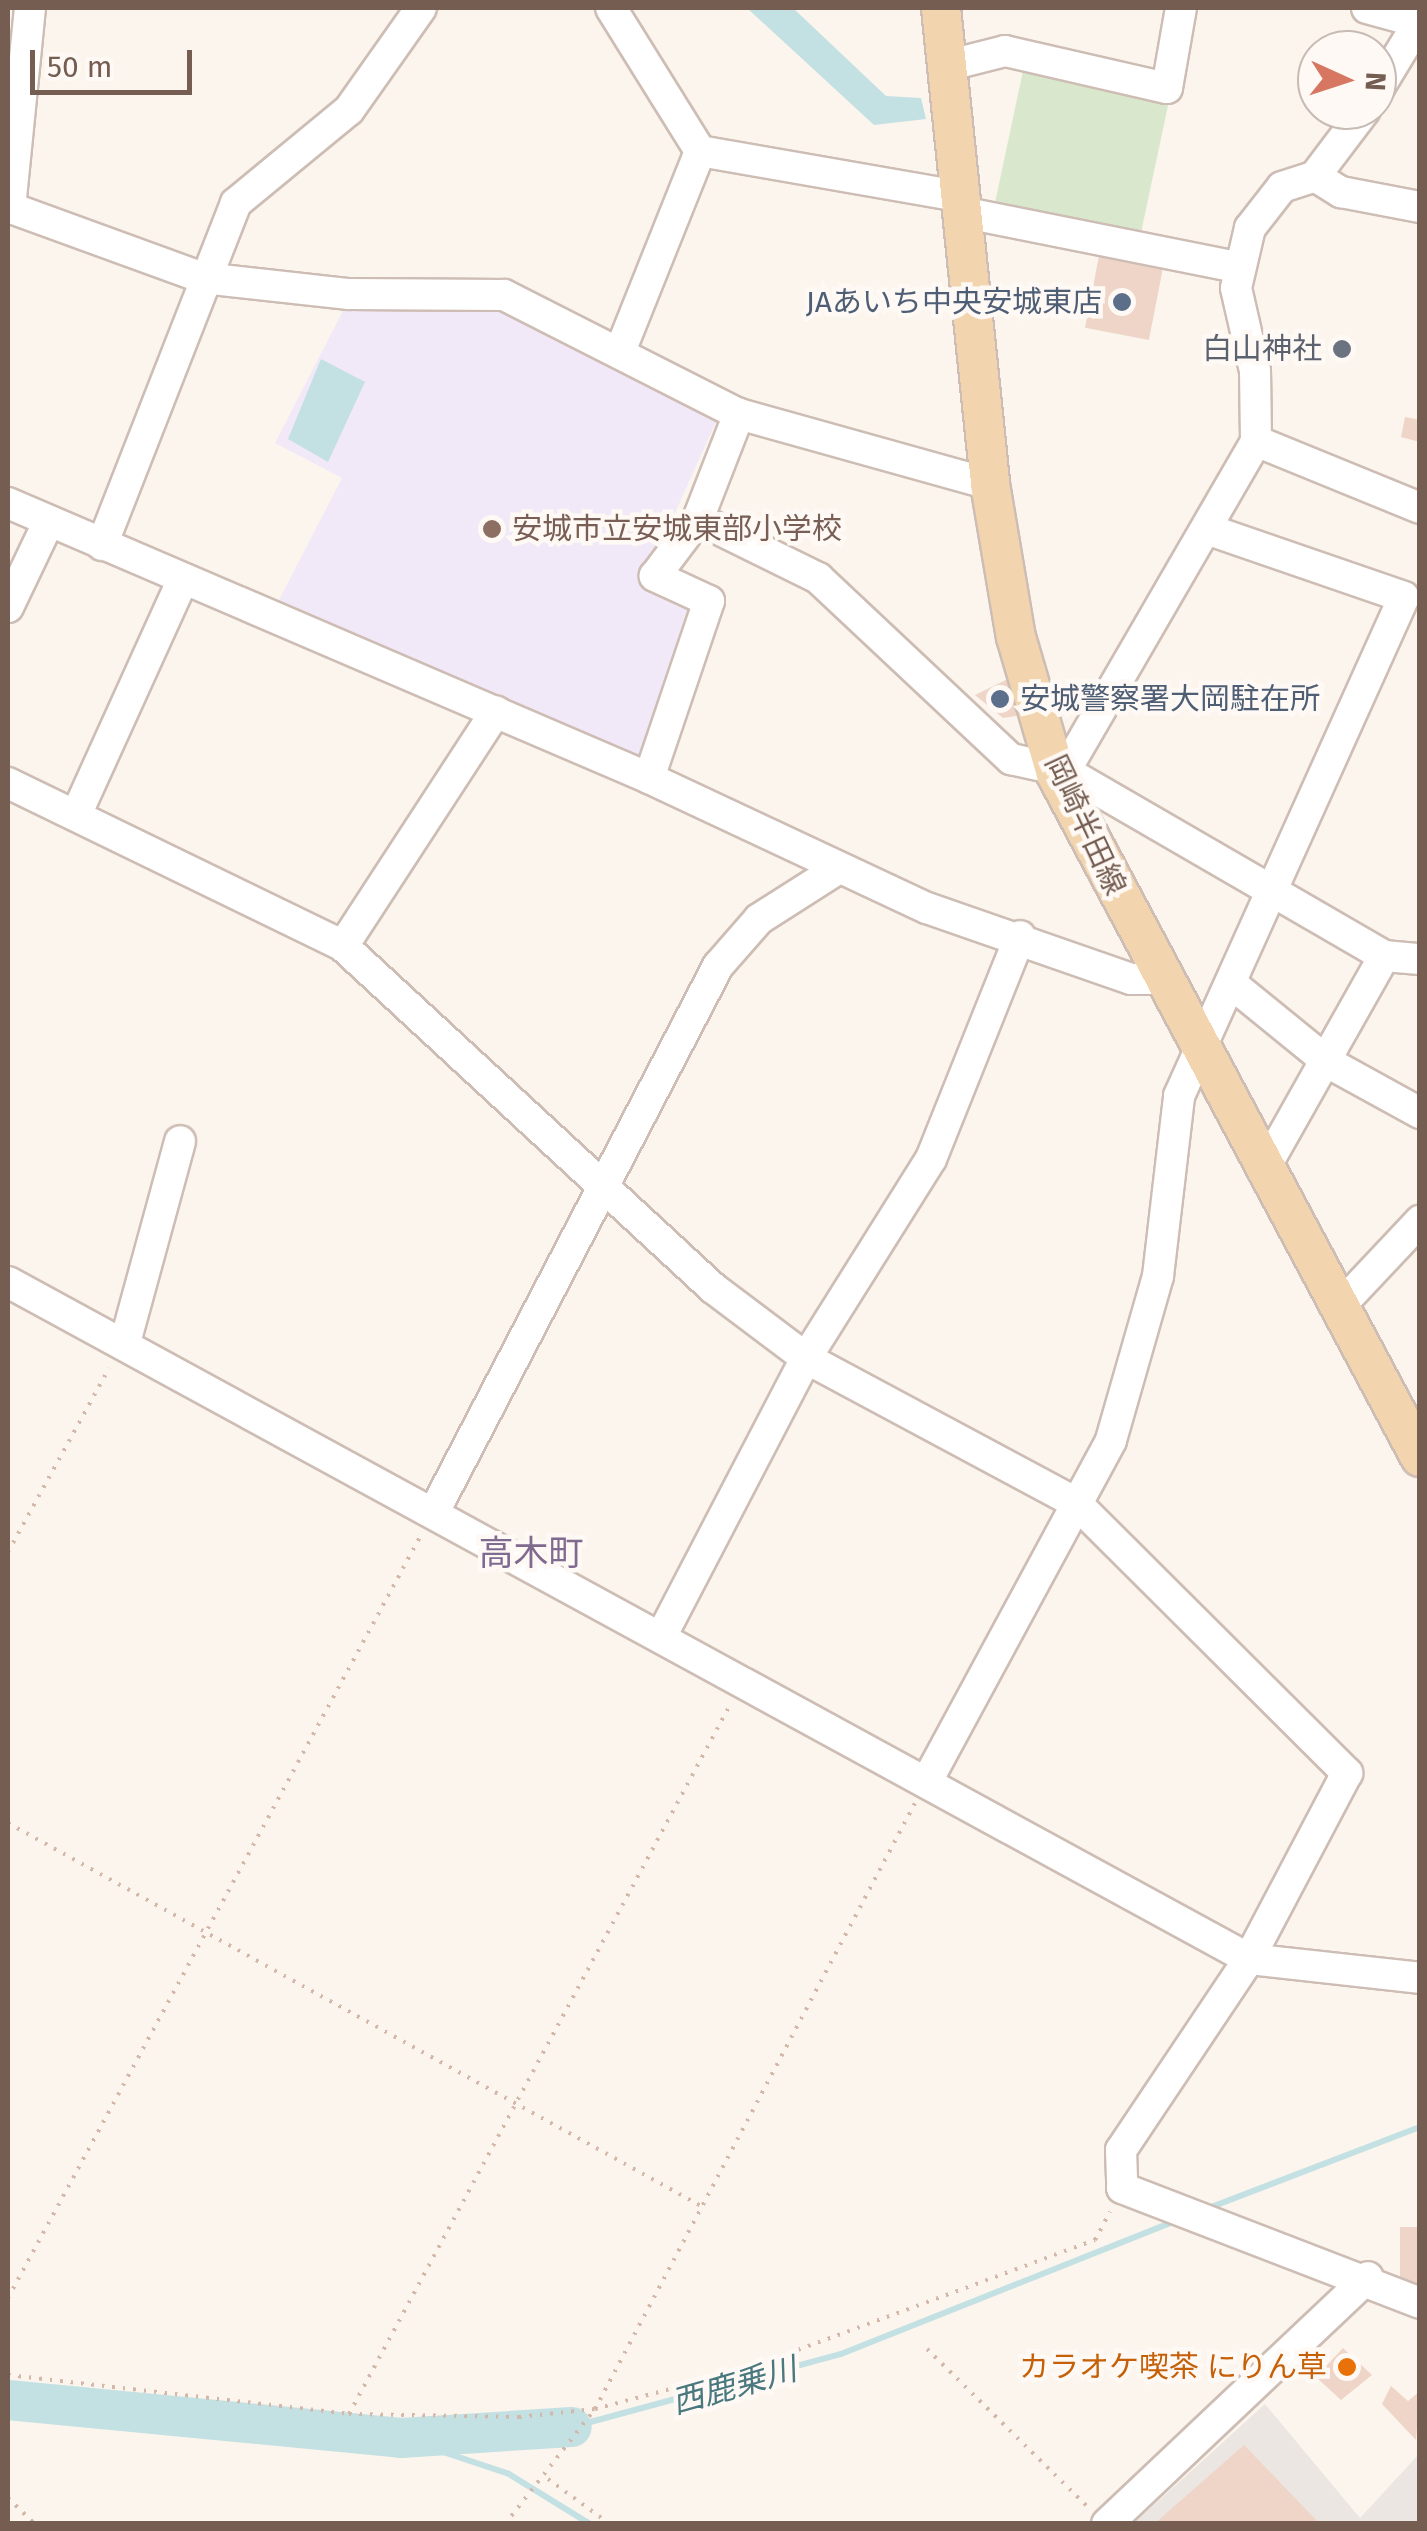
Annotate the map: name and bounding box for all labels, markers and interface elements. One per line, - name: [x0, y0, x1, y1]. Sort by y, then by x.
- scale bar: [35, 30, 198, 92]
- north arrow: [1297, 30, 1397, 130]
- text: 50 m: [47, 49, 112, 85]
- text: N: [1358, 71, 1392, 92]
- place label: JAあいち中央安城東店: [806, 284, 1102, 320]
- marker: JAあいち中央安城東店: [1111, 291, 1133, 313]
- place label: 白山神社: [1202, 331, 1322, 367]
- marker: 白山神社: [1331, 338, 1353, 360]
- place label: 安城市立安城東部小学校: [512, 511, 842, 547]
- marker: 安城市立安城東部小学校: [481, 518, 503, 540]
- place label: 安城警察署大岡駐在所: [1020, 681, 1320, 717]
- marker: 安城警察署大岡駐在所: [989, 688, 1011, 710]
- street label: 岡崎半田線: [1037, 749, 1133, 901]
- district label: 高木町: [479, 1532, 583, 1574]
- place label: カラオケ喫茶 にりん草: [1019, 2349, 1327, 2385]
- water label: 西鹿乗川: [667, 2350, 801, 2422]
- marker: カラオケ喫茶 にりん草: [1336, 2356, 1358, 2378]

